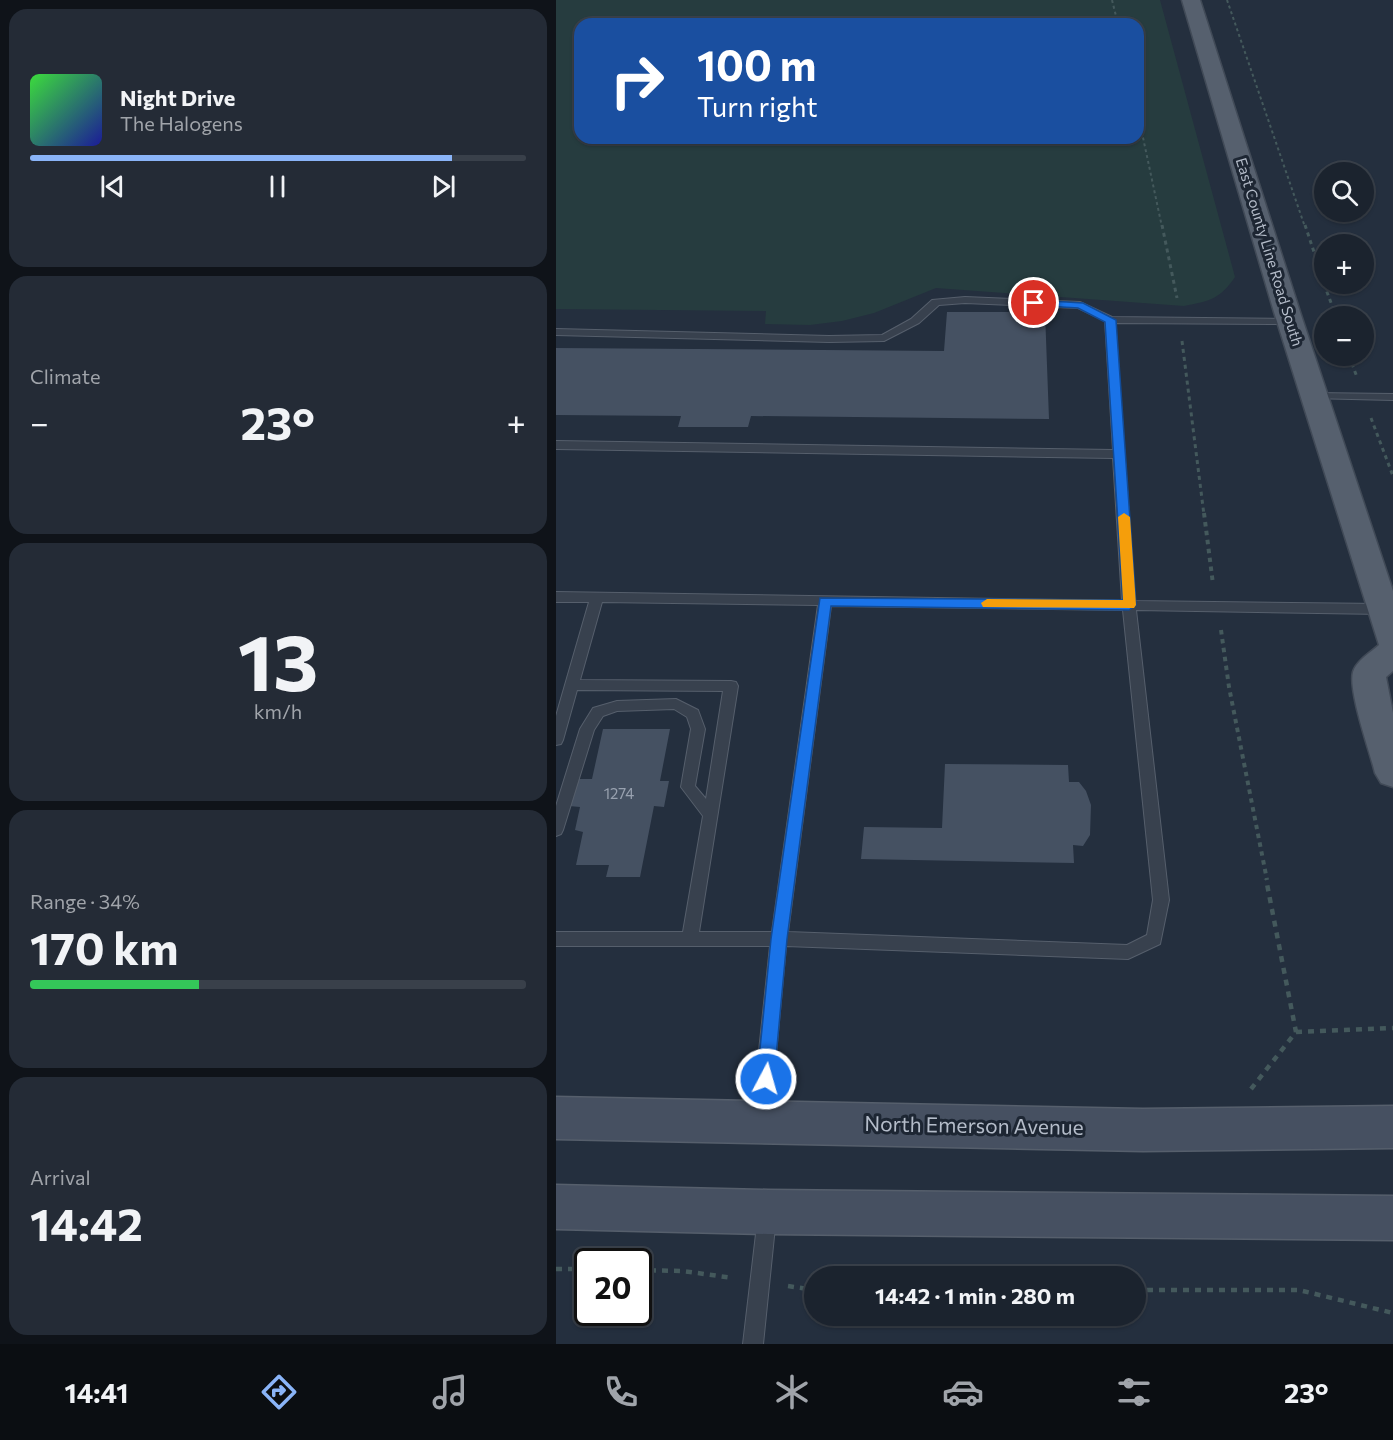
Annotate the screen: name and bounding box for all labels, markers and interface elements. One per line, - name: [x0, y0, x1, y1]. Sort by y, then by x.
- text: 100 m: [697, 38, 817, 90]
- icon: right: [598, 42, 676, 120]
- text: Night Drive: [120, 84, 235, 111]
- text: Turn right: [697, 90, 817, 123]
- text: The Halogens: [120, 111, 243, 135]
- street label: East County Line Road South: [1233, 155, 1307, 348]
- map controls: [1314, 162, 1374, 366]
- button: search: [1314, 162, 1374, 222]
- icon: previous: [96, 170, 129, 203]
- icon: pause: [261, 170, 294, 203]
- icon: next: [427, 170, 460, 203]
- button: +: [1314, 234, 1374, 294]
- pin: [1008, 277, 1059, 328]
- icon: arrive: [1017, 286, 1050, 319]
- button: −: [1314, 306, 1374, 366]
- text: Climate: [30, 364, 100, 388]
- text: 23°: [241, 394, 315, 449]
- text: −: [30, 401, 49, 442]
- text: +: [507, 401, 526, 442]
- text: 13: [238, 612, 318, 707]
- text: km/h: [254, 699, 302, 723]
- house number: 1274: [604, 784, 634, 802]
- text: Range · 34%: [30, 889, 140, 913]
- text: 170 km: [30, 919, 178, 974]
- position arrow: [734, 1047, 798, 1111]
- street label: North Emerson Avenue: [864, 1110, 1084, 1139]
- text: Arrival: [30, 1165, 91, 1189]
- text: 14:42: [30, 1195, 143, 1250]
- speed limit sign: 20: [574, 1248, 652, 1326]
- text: 14:42 · 1 min · 280 m: [875, 1282, 1075, 1309]
- icon: directions: [258, 1371, 300, 1413]
- icon: music: [429, 1371, 471, 1413]
- icon: phone: [600, 1371, 642, 1413]
- icon: climate: [771, 1371, 813, 1413]
- icon: car: [942, 1371, 984, 1413]
- icon: filters: [1113, 1371, 1155, 1413]
- text: 14:41: [65, 1376, 128, 1409]
- text: 23°: [1284, 1376, 1328, 1409]

